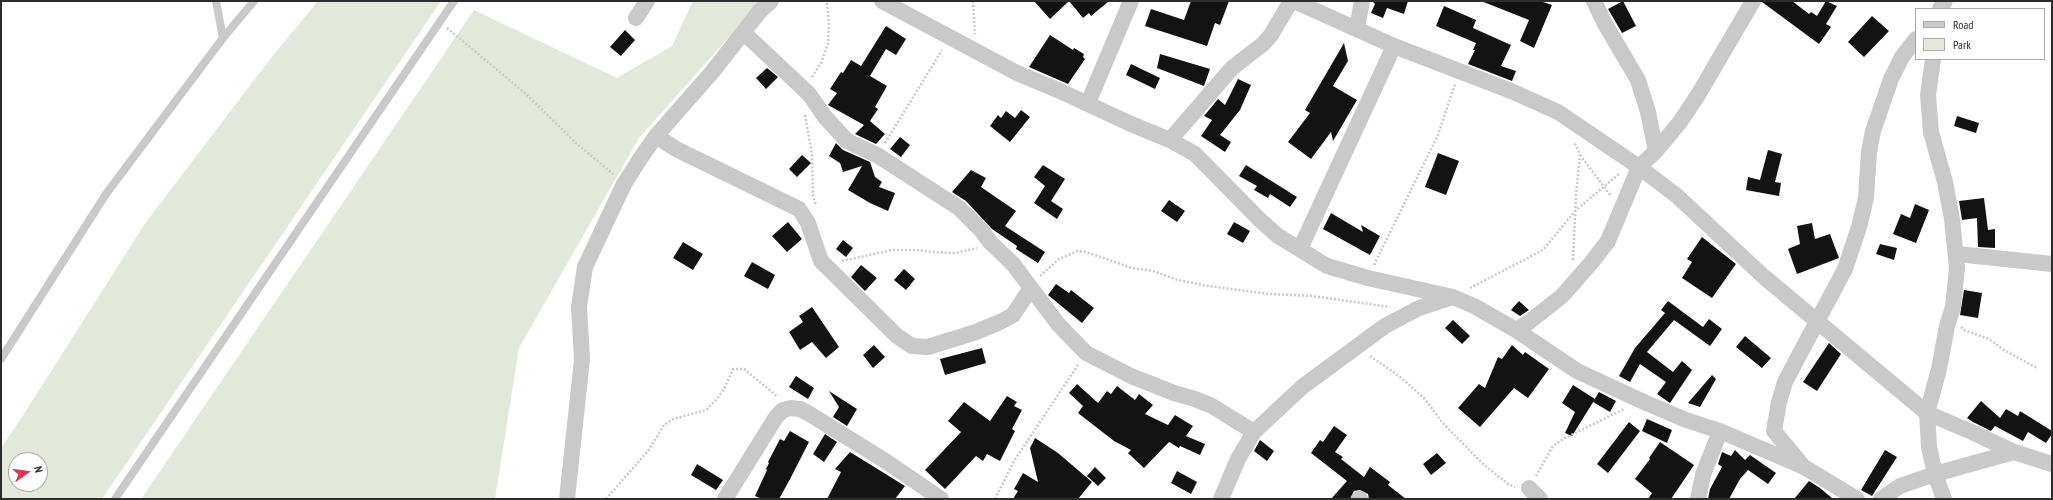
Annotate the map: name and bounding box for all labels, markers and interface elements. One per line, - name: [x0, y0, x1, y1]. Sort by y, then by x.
- legend: [1915, 8, 2045, 60]
- text: Road: [1953, 17, 1973, 32]
- text: Park: [1953, 37, 1971, 52]
- north arrow: [8, 452, 48, 492]
- text: N: [31, 465, 46, 474]

